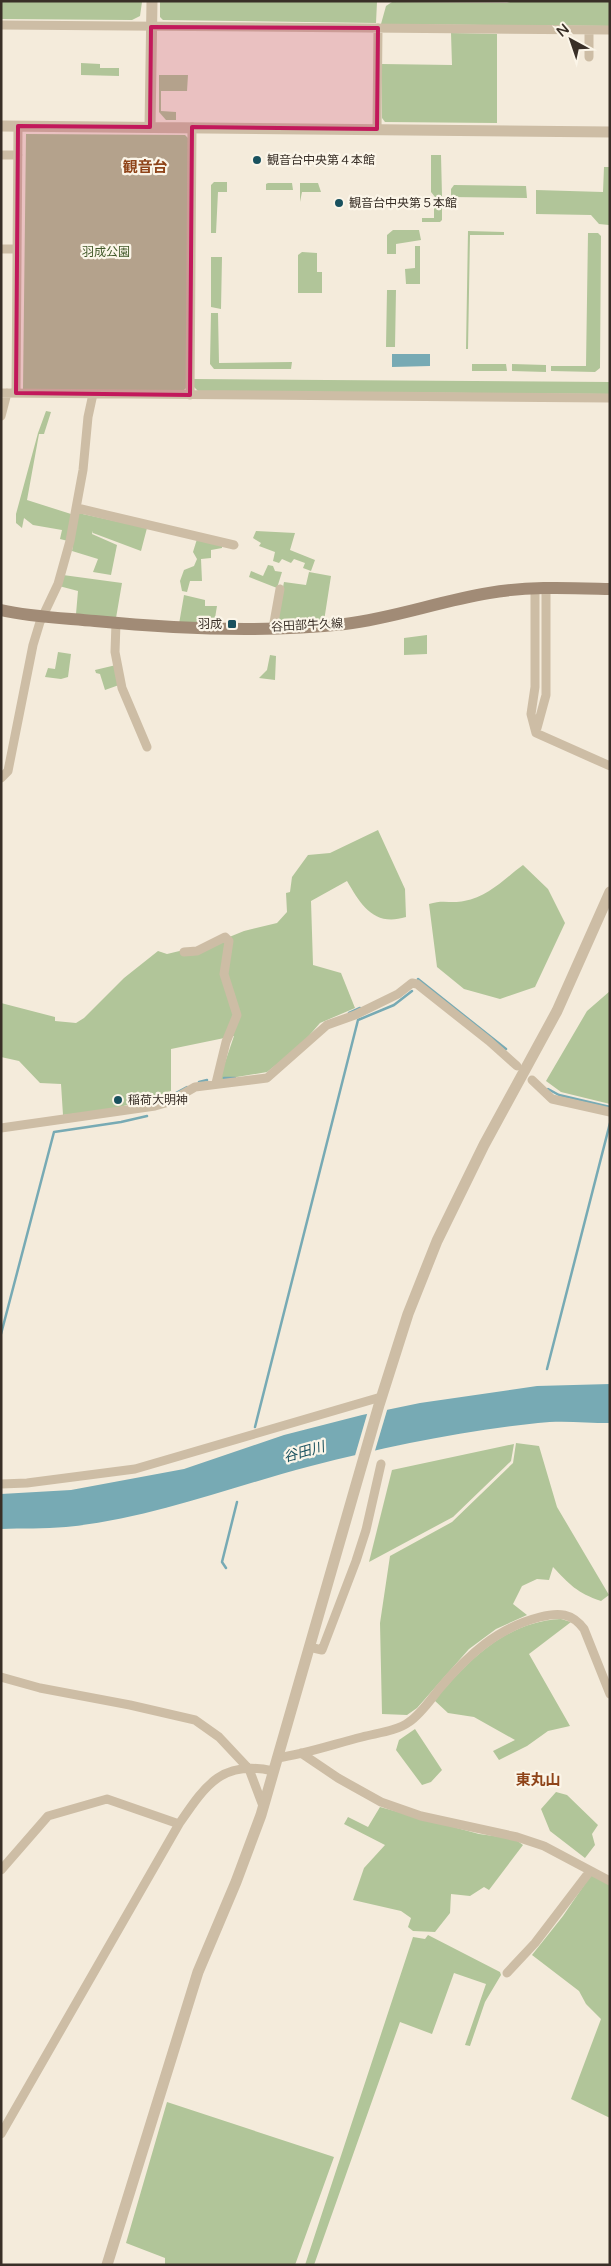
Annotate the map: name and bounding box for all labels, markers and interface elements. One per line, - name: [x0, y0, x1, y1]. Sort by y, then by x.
- north arrow: [546, 15, 596, 65]
- text: N: [553, 20, 573, 41]
- place label: 観音台中央第４本館: [267, 153, 375, 167]
- marker: 観音台中央第４本館: [251, 154, 263, 166]
- district label: 観音台: [122, 158, 168, 176]
- place label: 観音台中央第５本館: [349, 196, 457, 210]
- marker: 観音台中央第５本館: [333, 197, 345, 209]
- park label: 羽成公園: [82, 245, 130, 259]
- street label: 谷田部牛久線: [271, 616, 343, 634]
- place label: 羽成: [198, 617, 222, 631]
- marker: 羽成: [226, 618, 238, 630]
- place label: 稲荷大明神: [128, 1093, 188, 1107]
- marker: 稲荷大明神: [112, 1094, 124, 1106]
- water label: 谷田川: [281, 1437, 328, 1466]
- district label: 東丸山: [515, 1771, 561, 1789]

